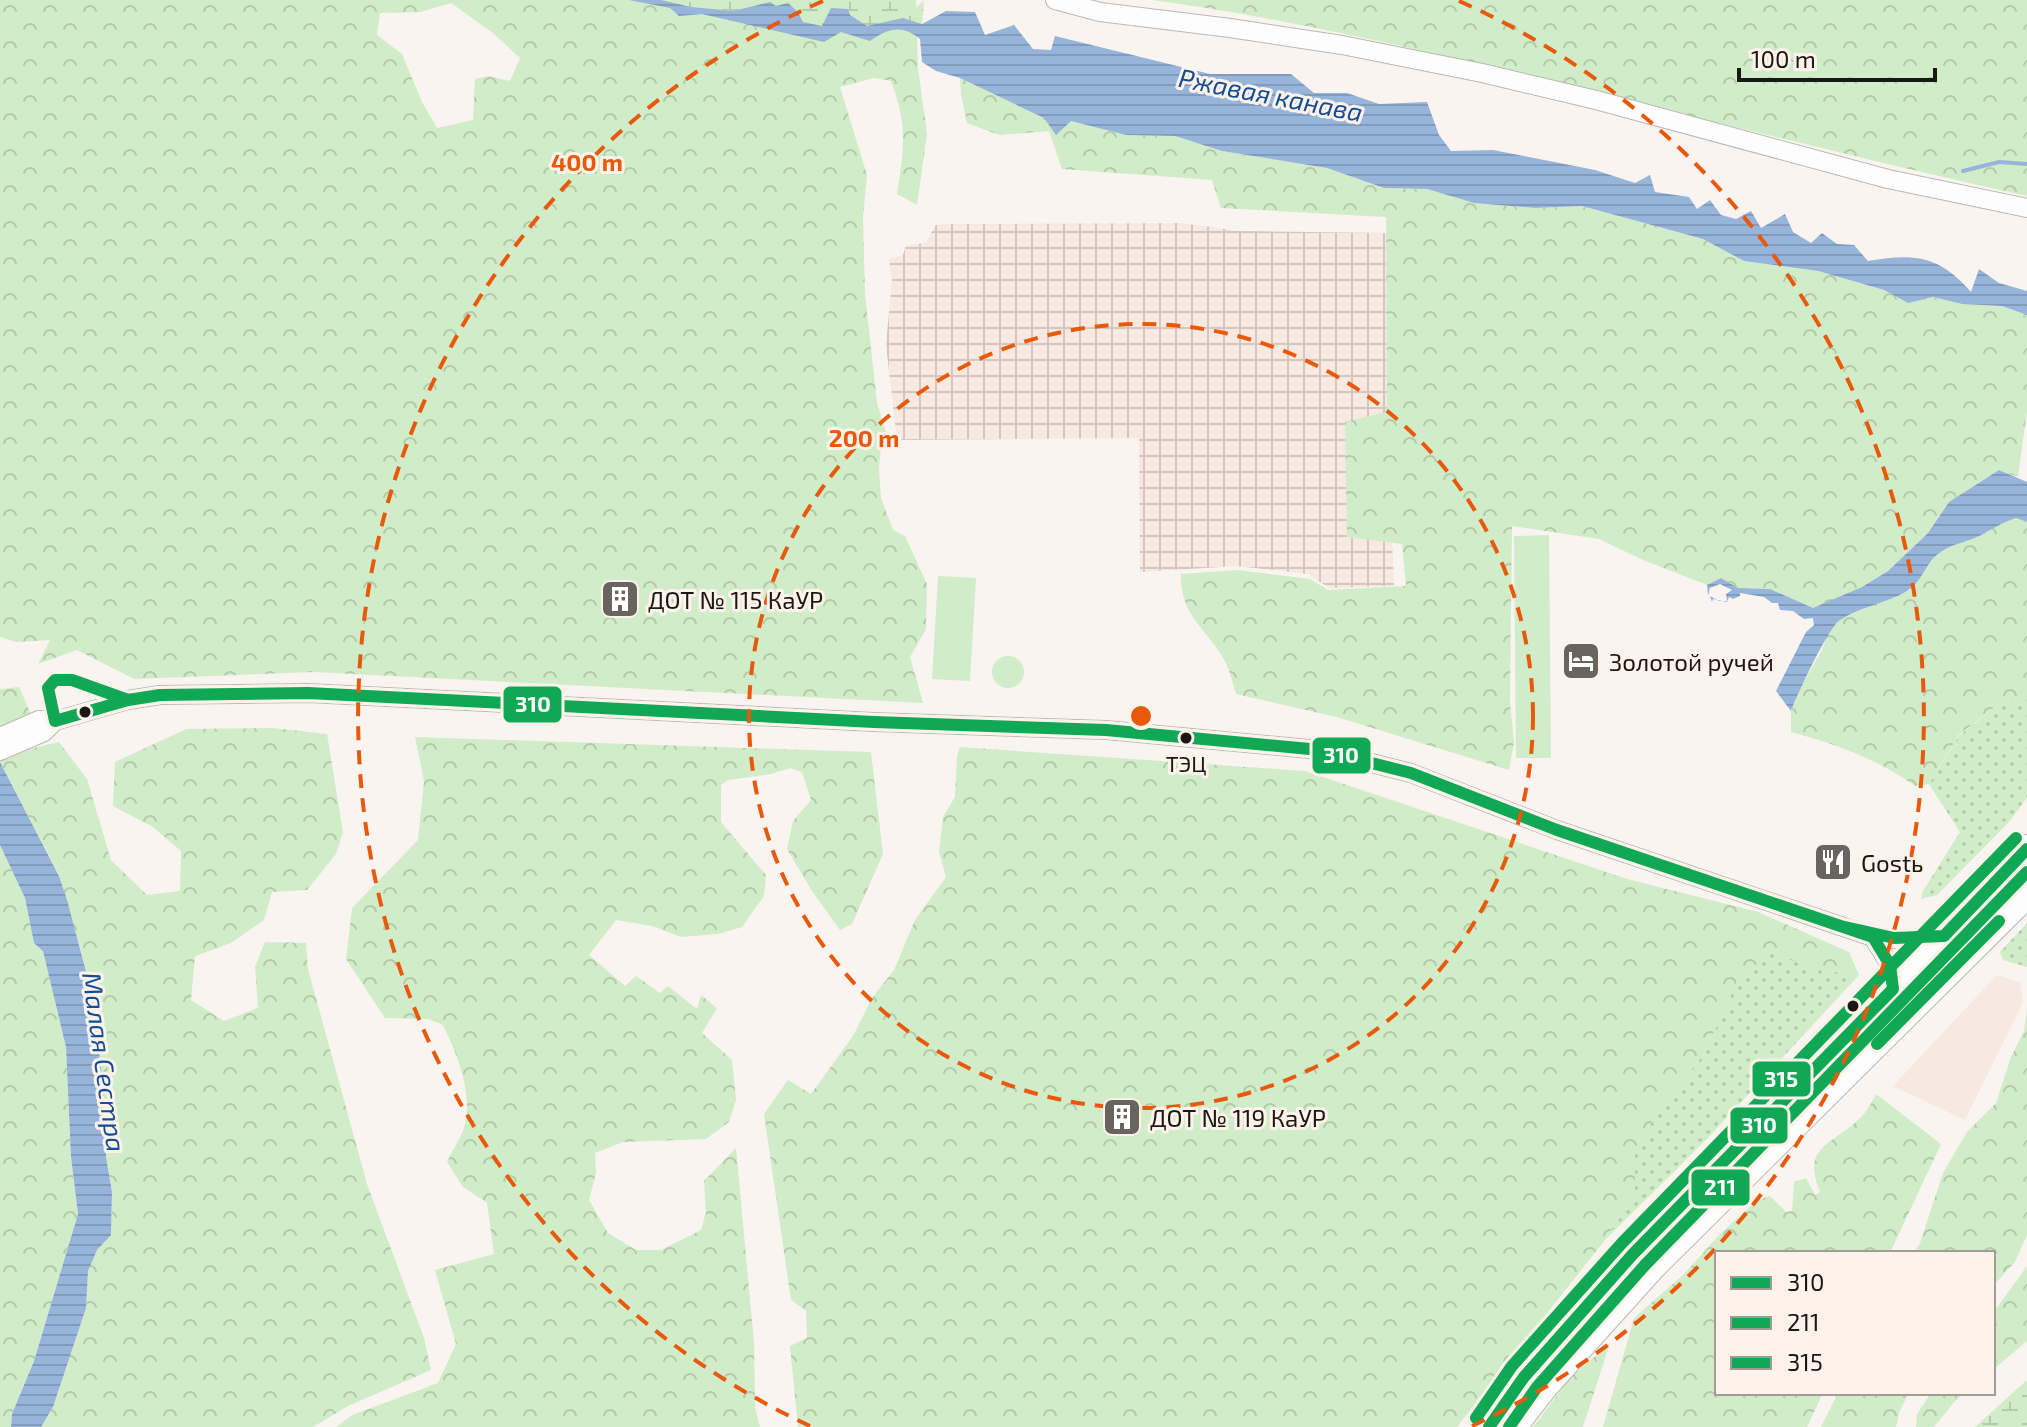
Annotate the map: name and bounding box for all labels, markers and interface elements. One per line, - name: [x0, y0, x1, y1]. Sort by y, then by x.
- scale bar: [1739, 32, 1935, 82]
- text: 100 m: [1751, 44, 1816, 73]
- water label: Ржавая канава: [1176, 61, 1366, 127]
- text: 400 m: [551, 147, 623, 176]
- text: 200 m: [829, 423, 899, 452]
- building icon: ДОТ № 115 КаУР: [599, 578, 641, 620]
- place label: ДОТ № 115 КаУР: [648, 585, 823, 614]
- hotel icon: Золотой ручей: [1560, 640, 1602, 682]
- place label: Золотой ручей: [1609, 647, 1774, 677]
- line badge: 310: [502, 685, 563, 724]
- text: 310: [515, 690, 551, 716]
- centre of rings: [1127, 702, 1155, 730]
- unlabelled marker: [77, 704, 93, 720]
- marker: ТЭЦ: [1178, 730, 1194, 746]
- line badge: 310: [1311, 736, 1372, 775]
- text: 310: [1323, 741, 1359, 767]
- place label: ТЭЦ: [1166, 750, 1206, 776]
- restaurant icon: Gostь: [1812, 841, 1854, 883]
- place label: Gostь: [1861, 848, 1923, 877]
- water label: Малая Сестра: [77, 970, 133, 1154]
- unlabelled marker: [1845, 998, 1861, 1014]
- line badge: 315: [1751, 1060, 1812, 1098]
- text: 315: [1764, 1065, 1798, 1091]
- building icon: ДОТ № 119 КаУР: [1101, 1096, 1143, 1138]
- place label: ДОТ № 119 КаУР: [1150, 1103, 1326, 1132]
- line badge: 310: [1729, 1106, 1789, 1145]
- text: 310: [1741, 1111, 1777, 1137]
- line badge: 211: [1690, 1168, 1751, 1207]
- text: 211: [1704, 1173, 1736, 1199]
- legend: [1715, 1251, 1995, 1395]
- text: 310: [1787, 1267, 1824, 1296]
- text: 211: [1787, 1307, 1820, 1336]
- text: 315: [1787, 1347, 1823, 1376]

